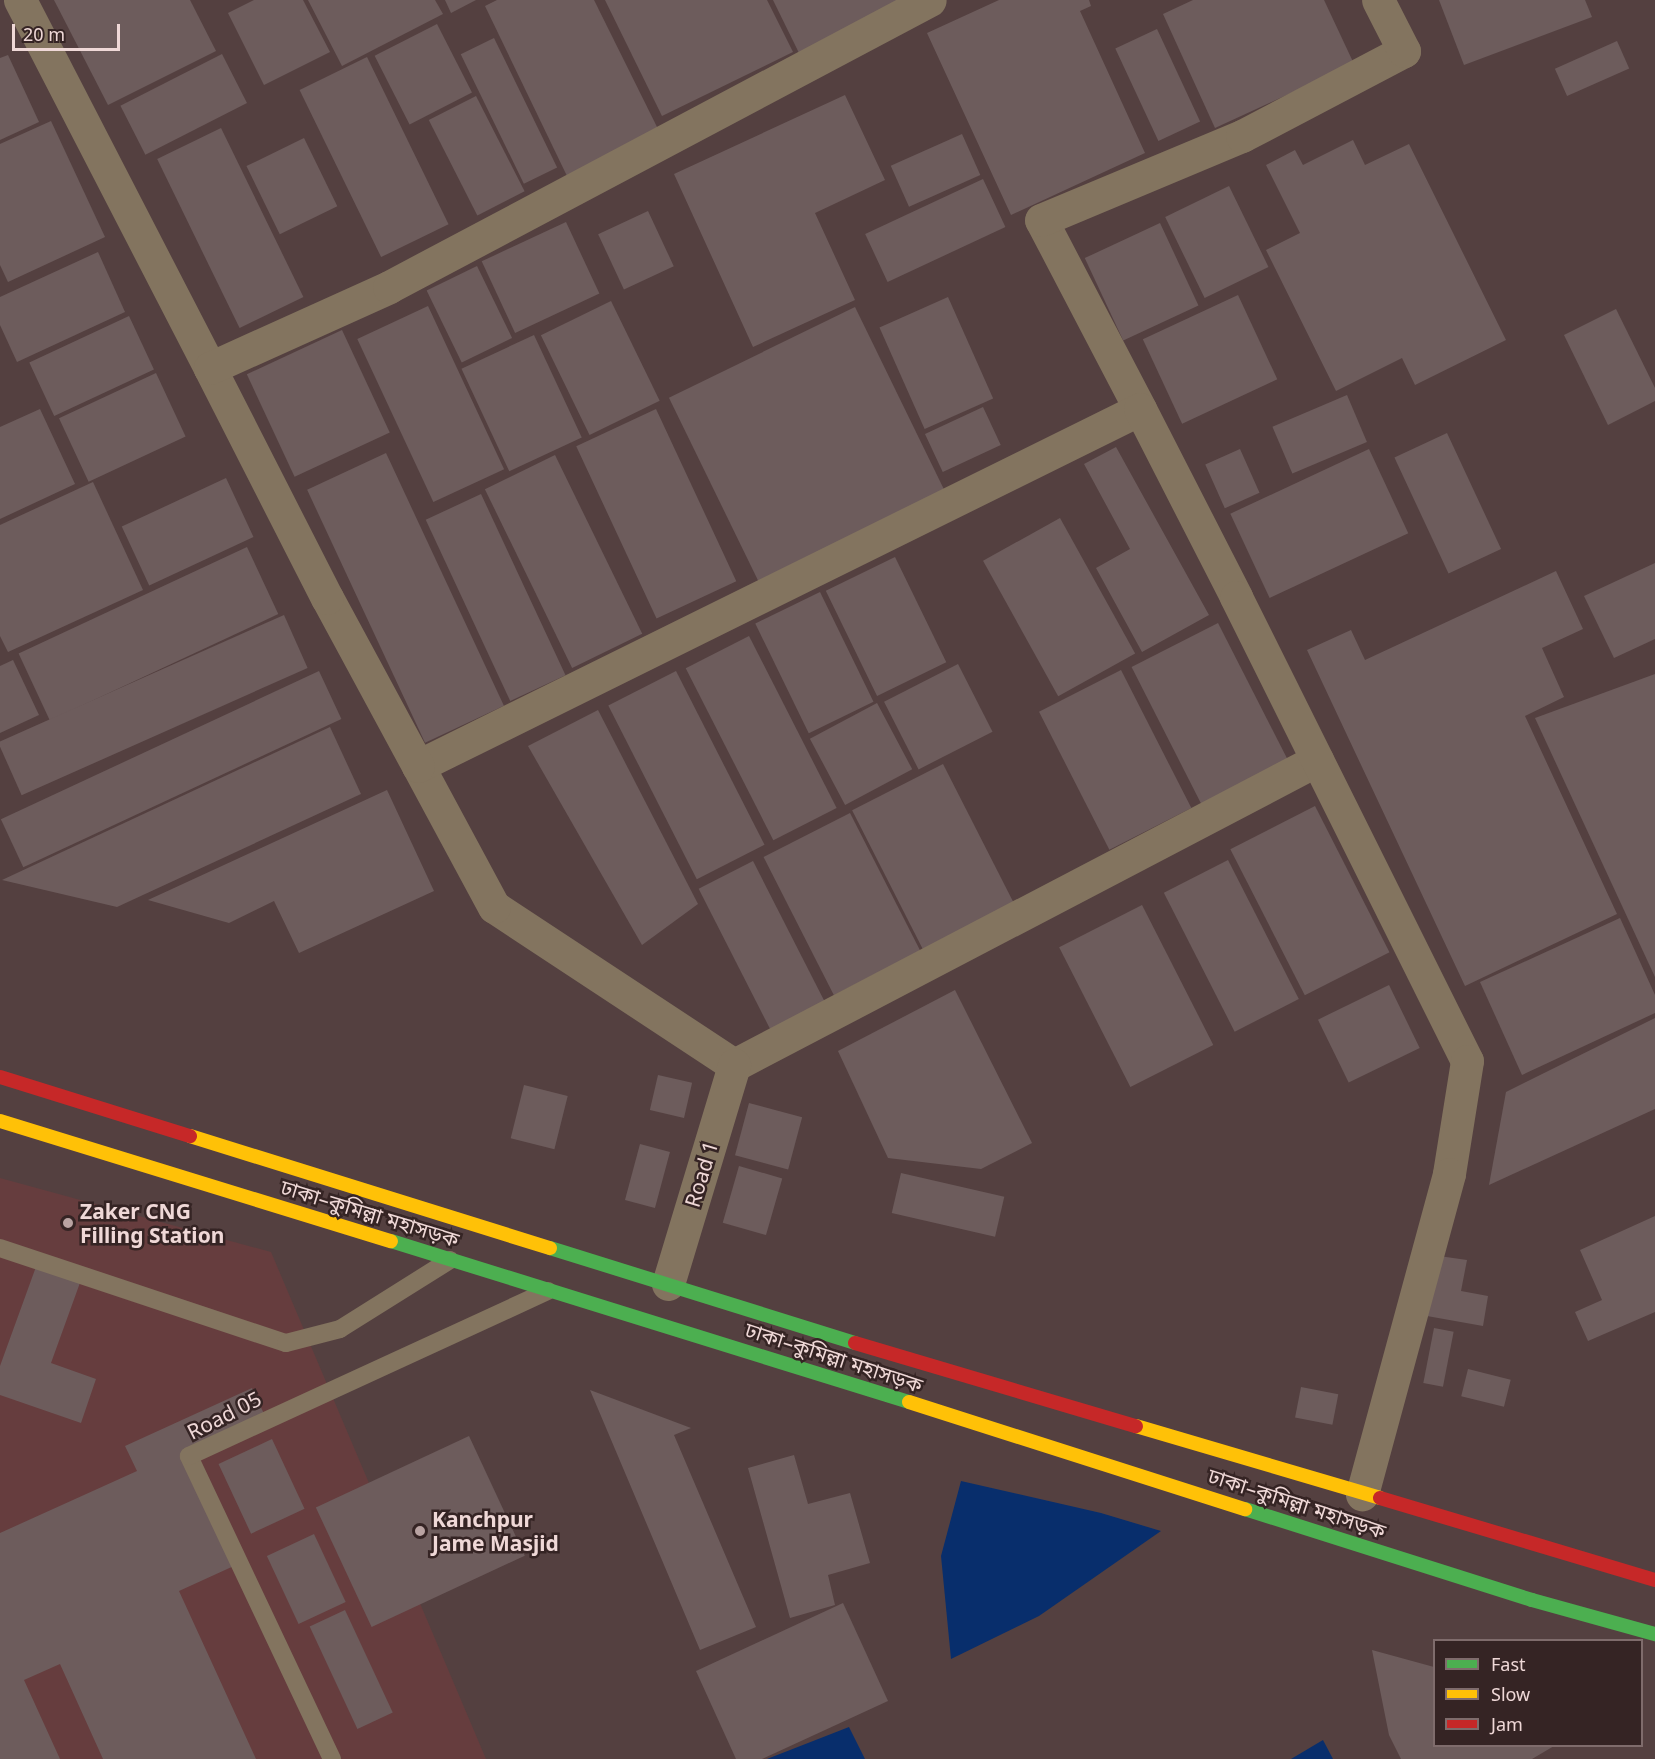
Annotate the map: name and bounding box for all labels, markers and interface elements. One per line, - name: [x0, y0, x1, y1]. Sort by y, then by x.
- scale bar: [15, 12, 123, 50]
- text: 20 m: [23, 22, 65, 46]
- street label: Road 1: [679, 1138, 723, 1210]
- street label: ঢাকা–কুমিল্লা মহাসড়ক: [278, 1174, 462, 1252]
- place label: Zaker CNG Filling Station: [80, 1198, 224, 1248]
- marker: Zaker CNG Filling Station: [61, 1216, 75, 1230]
- street label: ঢাকা–কুমিল্লা মহাসড়ক: [742, 1316, 926, 1398]
- street label: Road 05: [183, 1386, 265, 1444]
- street label: ঢাকা–কুমিল্লা মহাসড়ক: [1205, 1462, 1389, 1544]
- place label: Kanchpur Jame Masjid: [432, 1506, 559, 1556]
- marker: Kanchpur Jame Masjid: [413, 1524, 427, 1538]
- legend: [1433, 1639, 1643, 1747]
- text: Fast: [1491, 1652, 1526, 1676]
- text: Slow: [1491, 1682, 1530, 1706]
- text: Jam: [1491, 1712, 1523, 1736]

